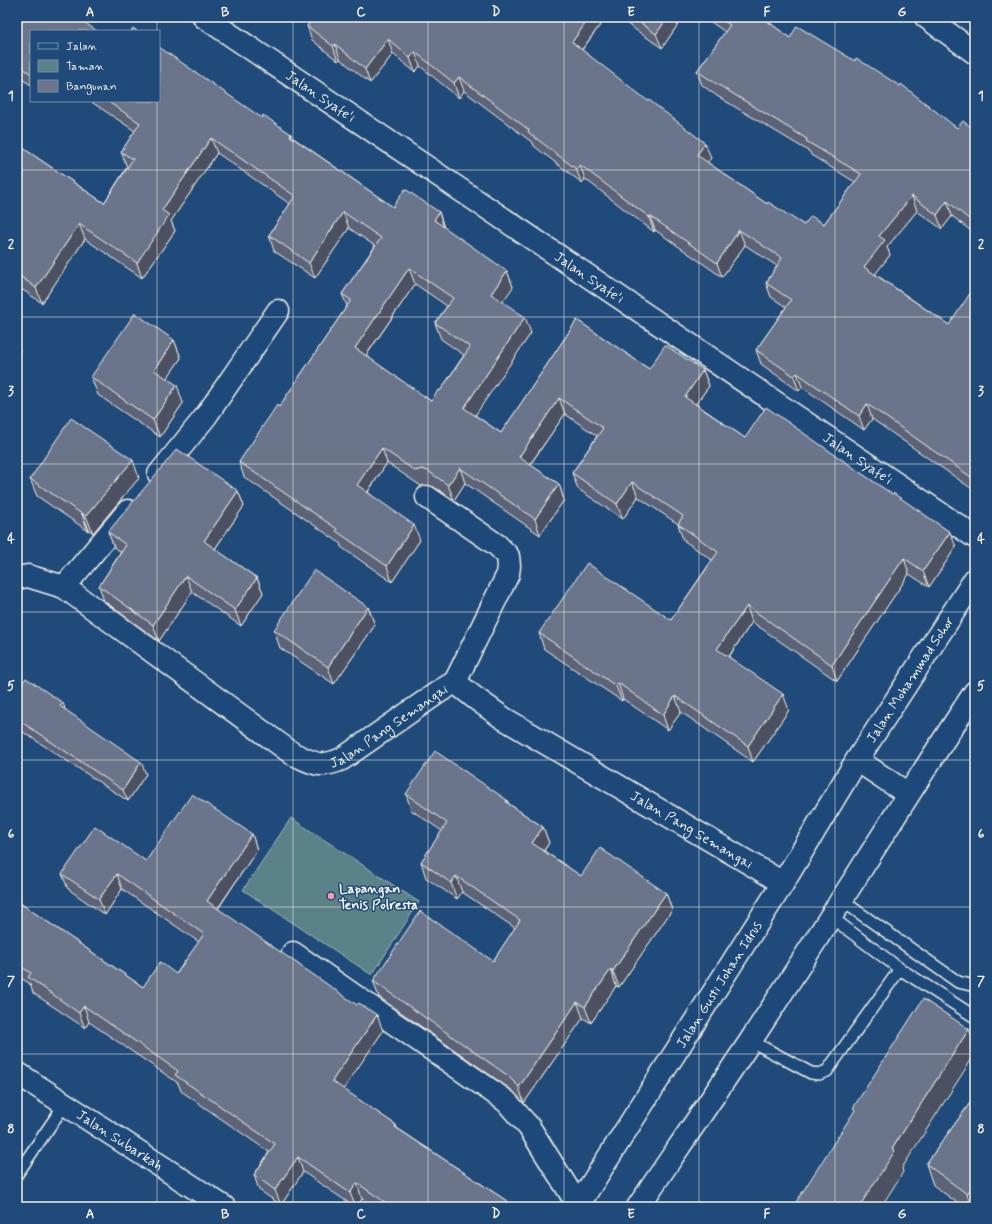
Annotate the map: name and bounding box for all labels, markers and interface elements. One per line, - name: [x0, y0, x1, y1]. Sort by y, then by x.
- text: A: [86, 4, 94, 21]
- text: B: [221, 4, 230, 21]
- text: C: [356, 4, 366, 21]
- text: D: [492, 4, 501, 21]
- text: E: [627, 4, 635, 21]
- text: F: [764, 4, 771, 21]
- text: G: [898, 4, 907, 21]
- legend: [30, 30, 160, 102]
- text: Jalan: [66, 39, 98, 55]
- text: Taman: [66, 59, 105, 75]
- street label: Jalan Syafe'i: [282, 67, 359, 127]
- text: Bangunan: [66, 79, 117, 95]
- text: 1: [8, 88, 14, 105]
- text: 1: [978, 88, 984, 105]
- text: 2: [8, 236, 15, 253]
- text: 2: [978, 236, 985, 253]
- street label: Jalan Syafe'i: [551, 248, 627, 308]
- text: 3: [8, 383, 14, 400]
- text: 3: [978, 383, 984, 400]
- street label: Jalan Syafe'i: [819, 429, 896, 489]
- text: 4: [7, 531, 15, 548]
- text: 4: [977, 531, 985, 548]
- street label: Jalan Mohammad Sohor: [863, 613, 958, 746]
- text: 5: [7, 678, 15, 695]
- text: 5: [977, 678, 985, 695]
- street label: Jalan Pang Semangai: [328, 680, 451, 773]
- street label: Jalan Pang Semangai: [627, 787, 756, 873]
- text: 6: [8, 826, 15, 843]
- text: 6: [978, 826, 985, 843]
- place label: Lapangan Tenis Polresta: [339, 880, 418, 914]
- marker: Lapangan Tenis Polresta: [326, 891, 336, 901]
- street label: Jalan Gusti Johan Idrus: [672, 917, 767, 1052]
- text: 7: [7, 973, 15, 990]
- text: 7: [977, 973, 985, 990]
- street label: Jalan Subarkah: [73, 1106, 166, 1175]
- text: 8: [7, 1121, 15, 1138]
- text: 8: [977, 1121, 985, 1138]
- text: A: [86, 1206, 94, 1223]
- text: B: [221, 1206, 230, 1223]
- text: C: [356, 1206, 366, 1223]
- text: D: [492, 1206, 501, 1223]
- text: E: [627, 1206, 635, 1223]
- text: F: [764, 1206, 771, 1223]
- text: G: [898, 1206, 907, 1223]

